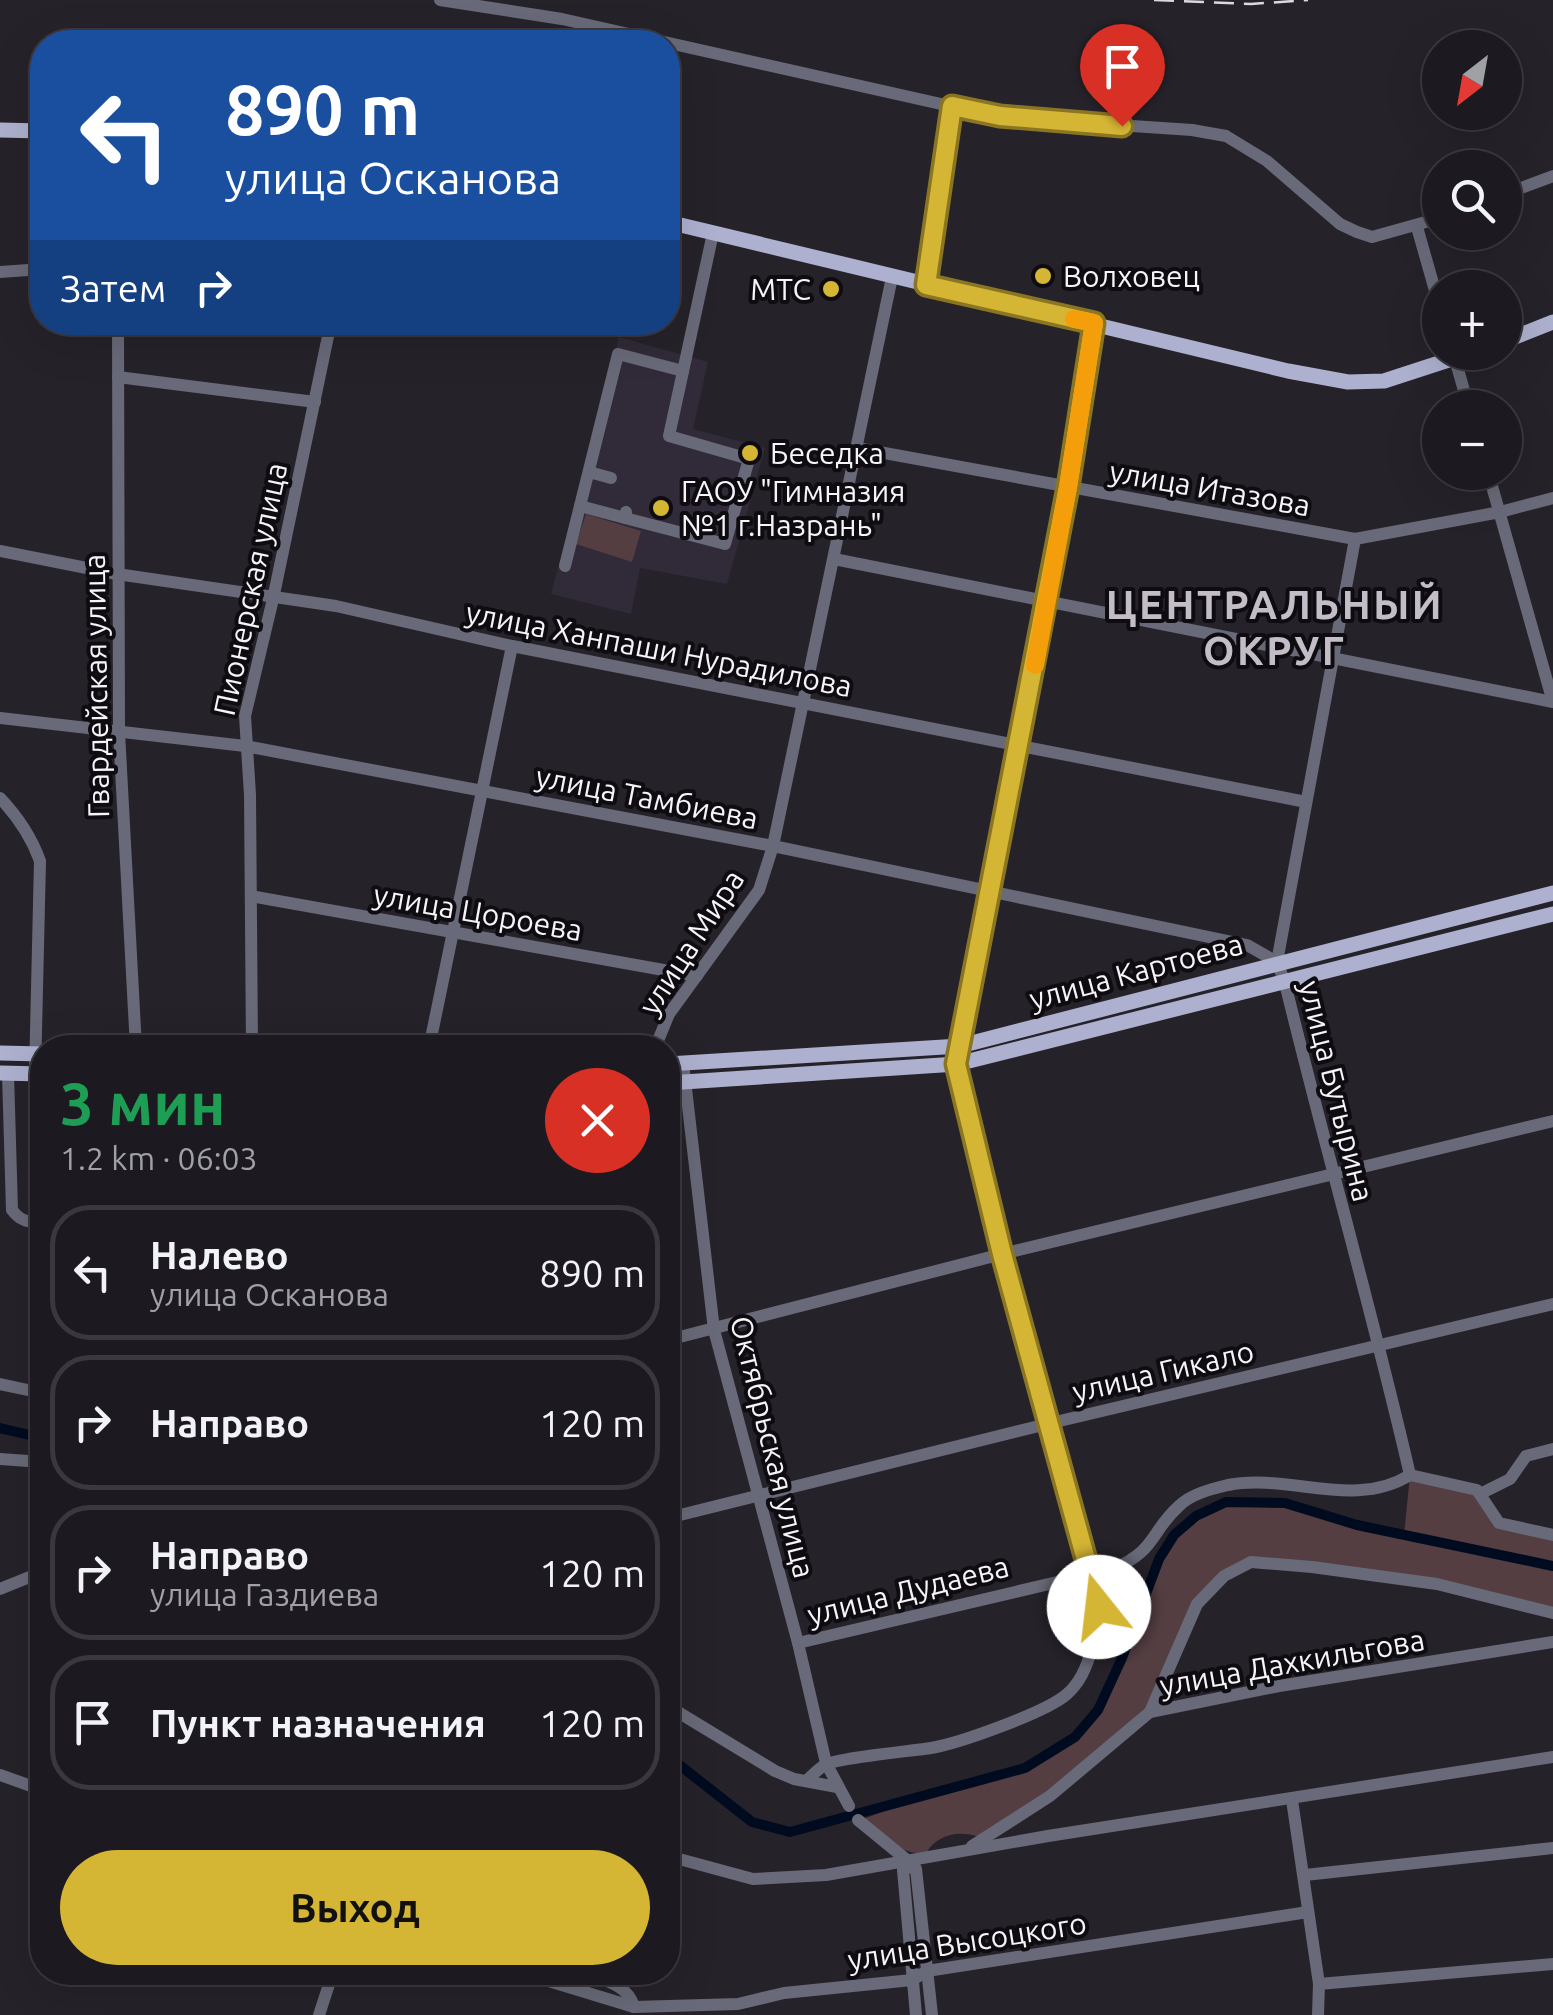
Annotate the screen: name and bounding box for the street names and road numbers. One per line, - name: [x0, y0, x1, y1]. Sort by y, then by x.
- street label: улица Итазова: [1107, 454, 1313, 522]
- street label: Пионерская улица: [207, 459, 293, 719]
- street label: Гвардейская улица: [77, 554, 115, 818]
- street label: улица Ханпаши Нурадилова: [463, 595, 855, 703]
- street label: улица Тамбиева: [533, 759, 761, 835]
- street label: улица Мира: [632, 863, 750, 1021]
- street label: улица Цороева: [371, 877, 585, 947]
- street label: улица Картоева: [1026, 926, 1246, 1016]
- street label: улица Бутырина: [1293, 977, 1381, 1205]
- street label: Октябрьская улица: [724, 1312, 822, 1582]
- street label: улица Гикало: [1069, 1334, 1257, 1408]
- street label: улица Дудаева: [804, 1549, 1012, 1631]
- street label: улица Дахкильгова: [1157, 1622, 1427, 1702]
- street label: улица Высоцкого: [845, 1905, 1089, 1977]

